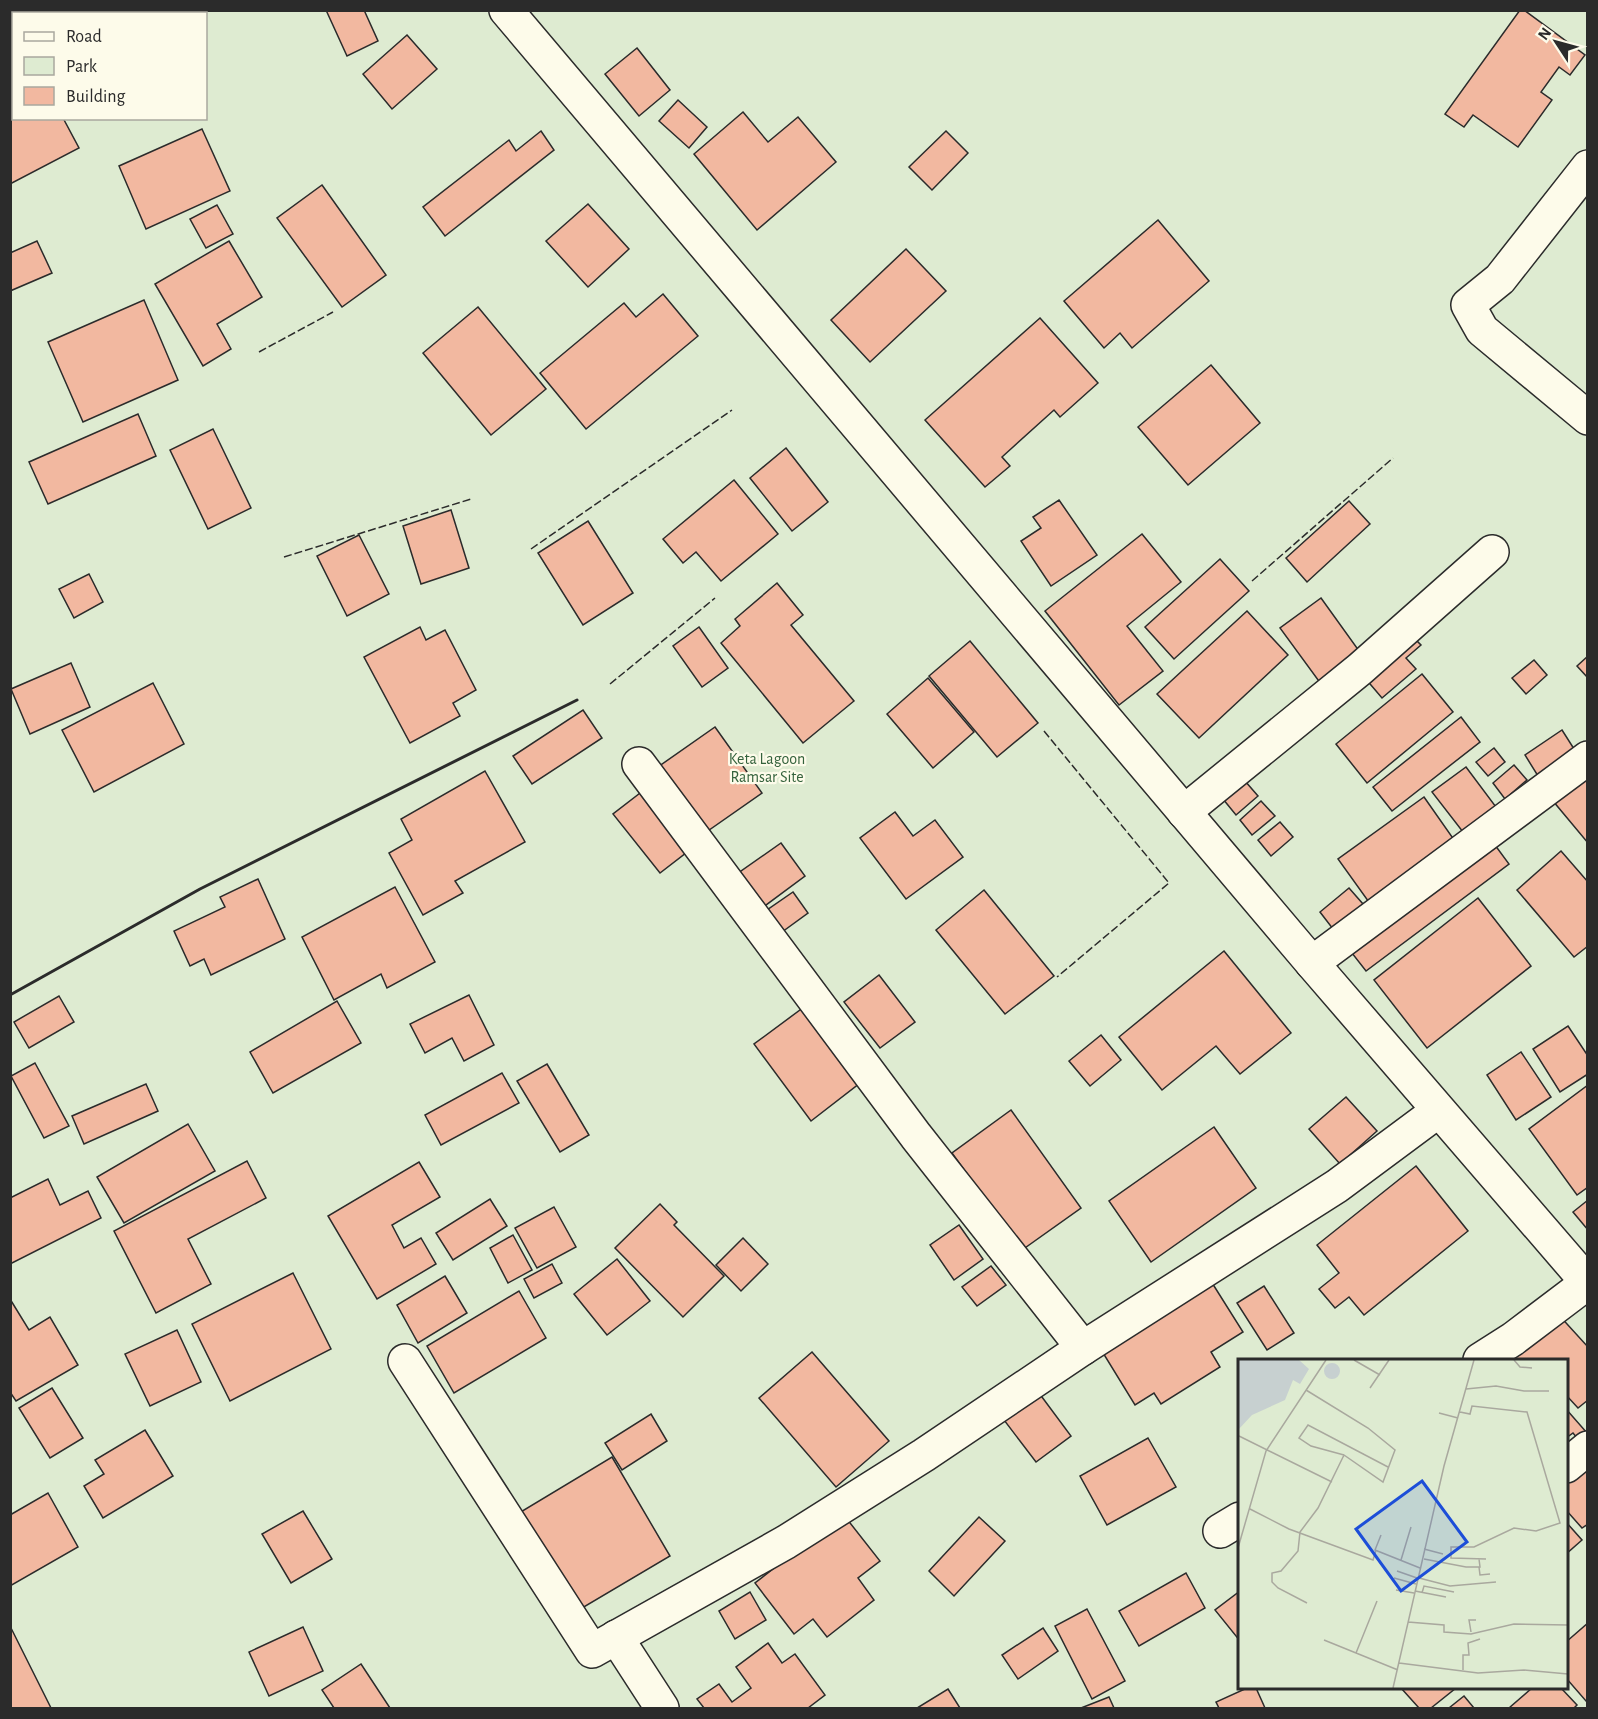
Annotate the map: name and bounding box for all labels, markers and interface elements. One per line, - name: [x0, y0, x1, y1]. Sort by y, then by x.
- legend: [12, 12, 207, 120]
- north arrow: [1526, 12, 1586, 72]
- text: N: [1535, 25, 1554, 43]
- text: Road: [66, 28, 102, 46]
- text: Park: [66, 58, 98, 76]
- text: Building: [66, 88, 126, 106]
- park label: Keta Lagoon Ramsar Site: [729, 751, 805, 785]
- inset map: [1238, 1359, 1568, 1689]

